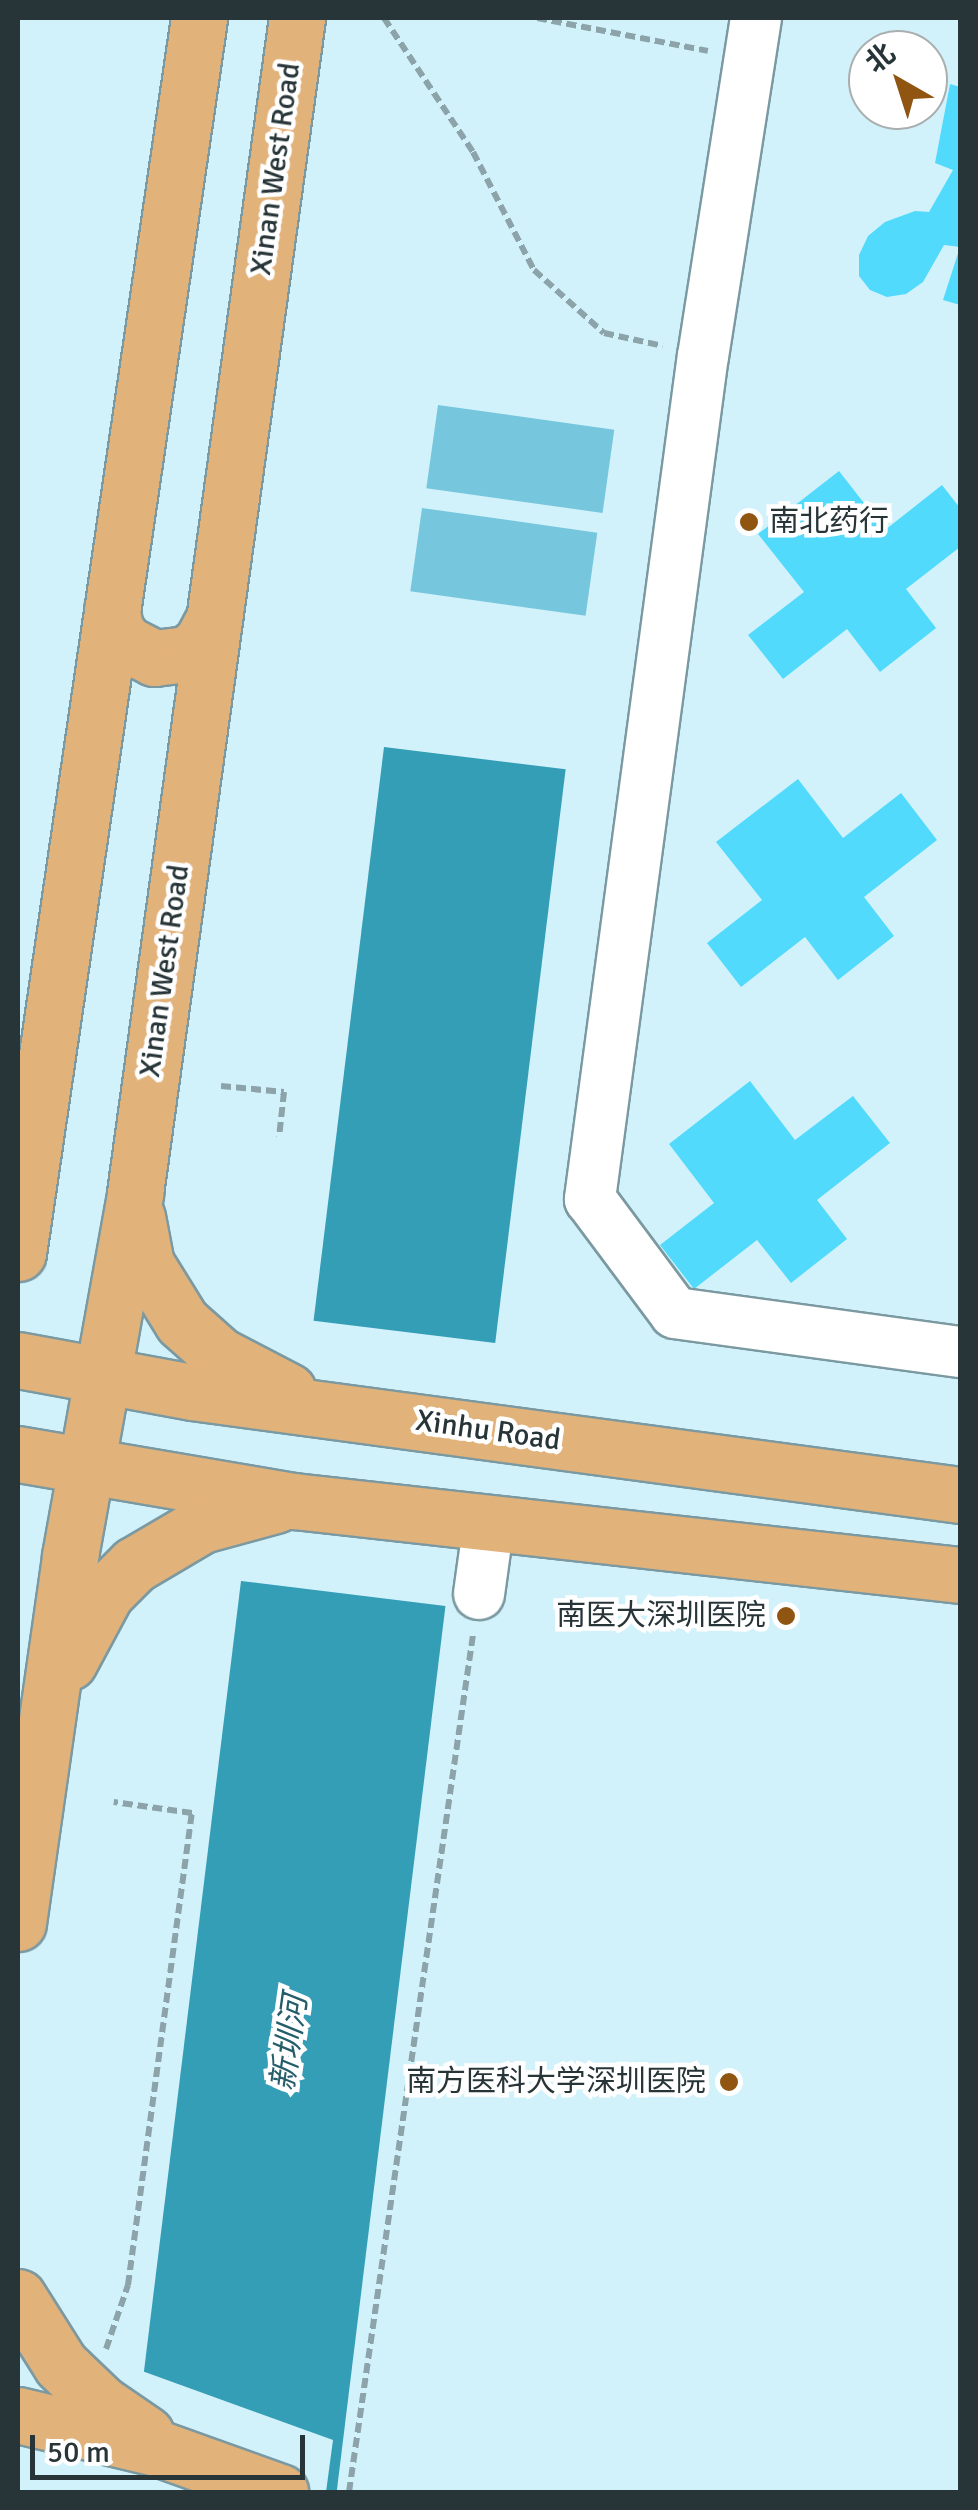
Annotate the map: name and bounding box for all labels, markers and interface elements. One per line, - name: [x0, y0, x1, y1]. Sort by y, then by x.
- north arrow: [848, 30, 948, 130]
- text: 北: [859, 36, 902, 80]
- street label: Xinan West Road: [243, 61, 309, 277]
- place label: 南北药行: [769, 504, 889, 540]
- marker: 南北药行: [738, 511, 760, 533]
- street label: Xinan West Road: [132, 863, 198, 1079]
- street label: Xinhu Road: [413, 1403, 563, 1459]
- place label: 南医大深圳医院: [556, 1598, 766, 1634]
- marker: 南医大深圳医院: [775, 1605, 797, 1627]
- water label: 新圳河: [264, 1993, 316, 2093]
- place label: 南方医科大学深圳医院: [406, 2064, 706, 2100]
- marker: 南方医科大学深圳医院: [716, 2069, 742, 2095]
- scale bar: [35, 2415, 310, 2477]
- text: 50 m: [47, 2434, 110, 2471]

